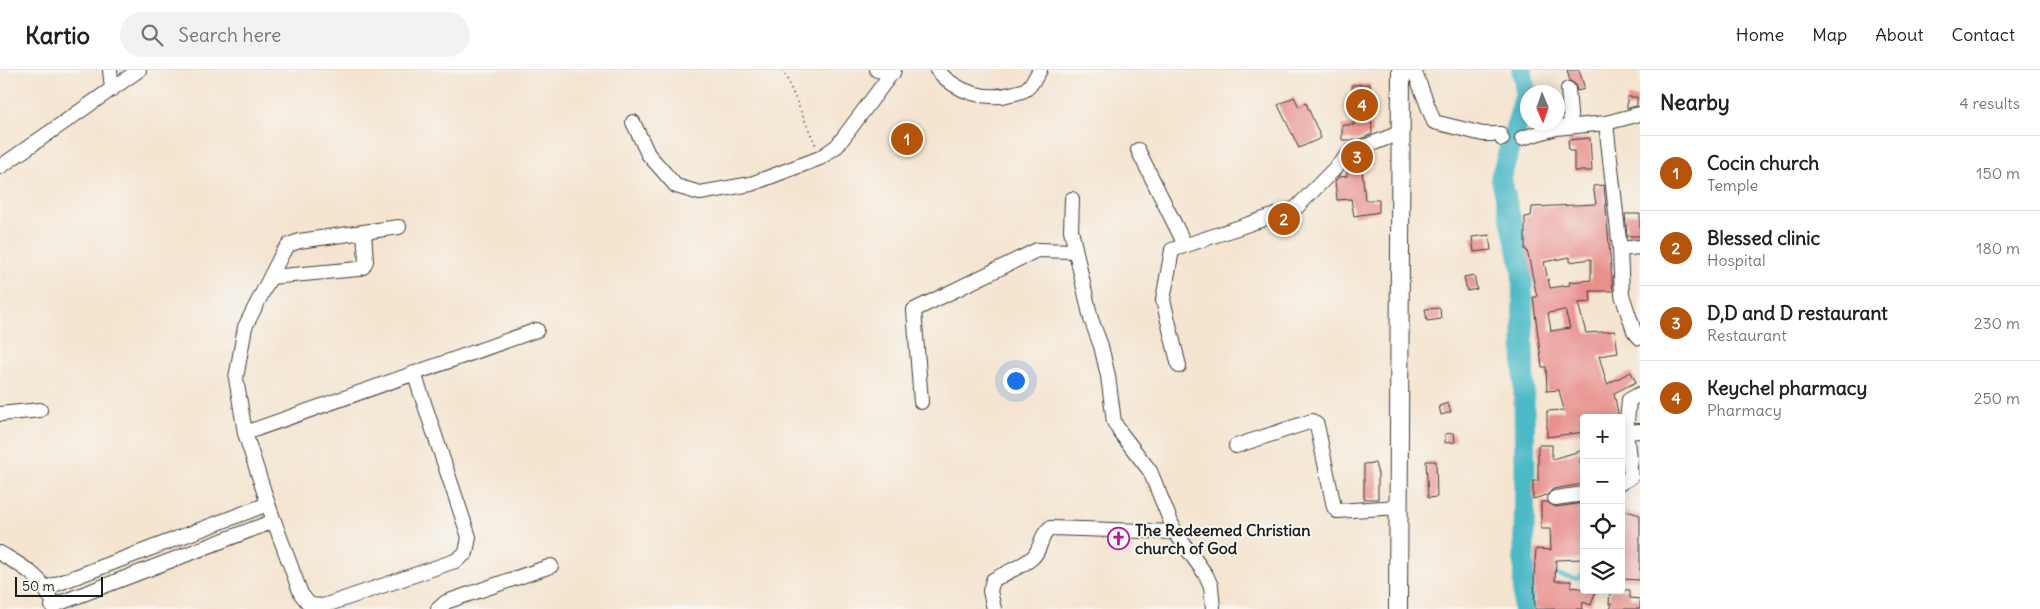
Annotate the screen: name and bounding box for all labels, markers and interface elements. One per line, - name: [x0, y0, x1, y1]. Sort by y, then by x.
- search box: [120, 12, 470, 57]
- text: Kartio: [25, 20, 90, 50]
- icon: search: [138, 21, 166, 49]
- text: Search here: [178, 23, 281, 47]
- text: Home: [1736, 23, 1784, 46]
- text: Map: [1812, 23, 1847, 46]
- text: About: [1875, 23, 1923, 46]
- text: Contact: [1951, 23, 2015, 46]
- north arrow: [1520, 85, 1565, 130]
- pin: 4: [1346, 86, 1378, 124]
- text: Nearby: [1660, 89, 1730, 116]
- text: 4 results: [1959, 93, 2020, 113]
- pin: 1: [891, 120, 923, 158]
- pin: 3: [1341, 138, 1373, 176]
- text: Cocin church: [1707, 151, 1819, 175]
- text: 1: [1673, 163, 1679, 183]
- text: 150 m: [1976, 163, 2020, 183]
- text: Temple: [1707, 175, 1758, 195]
- pin: 2: [1268, 200, 1300, 238]
- text: Blessed clinic: [1707, 226, 1820, 250]
- text: 2: [1672, 238, 1680, 258]
- text: 180 m: [1976, 238, 2020, 258]
- text: Hospital: [1707, 250, 1766, 270]
- text: D,D and D restaurant: [1707, 301, 1888, 325]
- text: 3: [1671, 313, 1681, 333]
- text: 230 m: [1974, 313, 2020, 333]
- text: Restaurant: [1707, 325, 1787, 345]
- your location: [1003, 368, 1029, 394]
- text: Keychel pharmacy: [1707, 376, 1867, 400]
- text: 4: [1671, 388, 1681, 408]
- text: 250 m: [1974, 388, 2020, 408]
- text: Pharmacy: [1707, 400, 1782, 420]
- map controls: [1580, 414, 1625, 594]
- button: +: [1580, 414, 1625, 459]
- button: −: [1580, 459, 1625, 504]
- button: locate: [1580, 504, 1625, 549]
- place label: The Redeemed Christian church of God: [1135, 520, 1310, 558]
- church icon: The Redeemed Christian church of God: [1107, 527, 1131, 551]
- button: layers: [1580, 549, 1625, 594]
- scale bar: [15, 574, 102, 597]
- text: 50 m: [22, 577, 55, 595]

